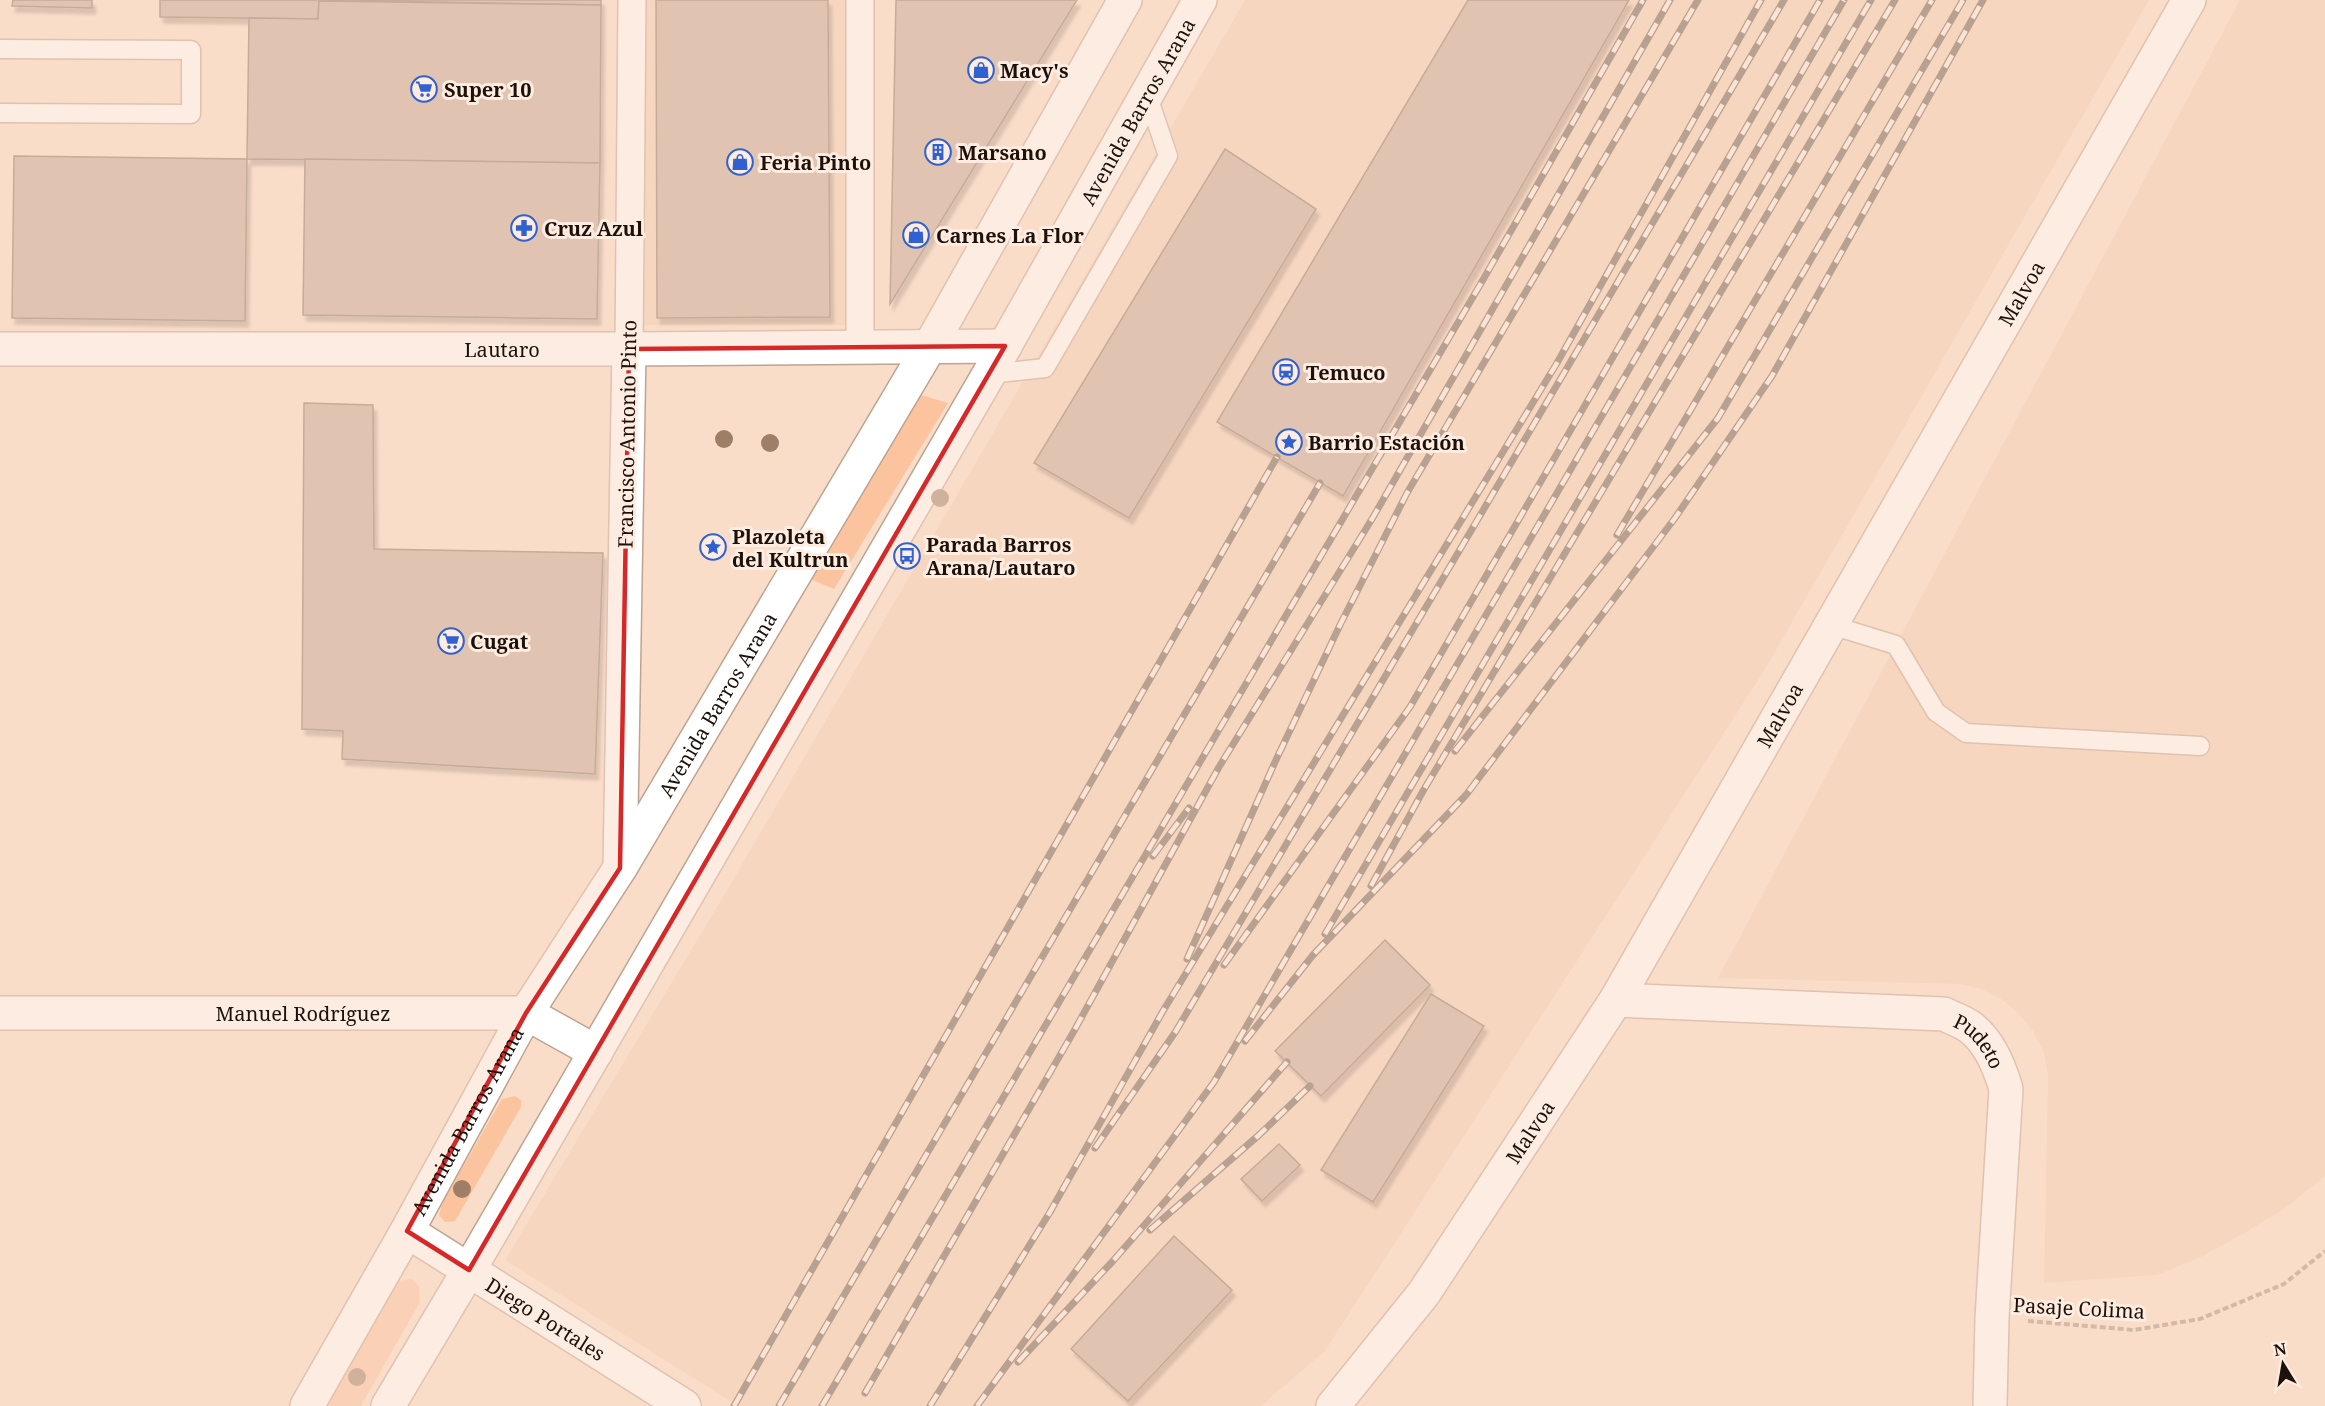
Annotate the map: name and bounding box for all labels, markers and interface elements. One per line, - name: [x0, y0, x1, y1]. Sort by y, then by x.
- street label: Avenida Barros Arana: [1074, 13, 1201, 210]
- shop icon: Macy's: [966, 55, 996, 85]
- place label: Macy's: [1000, 57, 1069, 84]
- supermarket icon: Super 10: [409, 74, 439, 104]
- place label: Super 10: [444, 76, 532, 103]
- building icon: Marsano: [923, 137, 953, 167]
- place label: Marsano: [958, 139, 1047, 166]
- shop icon: Feria Pinto: [725, 147, 755, 177]
- place label: Feria Pinto: [760, 149, 871, 176]
- pharmacy icon: Cruz Azul: [509, 213, 539, 243]
- place label: Cruz Azul: [544, 215, 643, 242]
- shop icon: Carnes La Flor: [901, 220, 931, 250]
- place label: Carnes La Flor: [936, 222, 1084, 249]
- street label: Malvoa: [1992, 256, 2050, 331]
- street label: Francisco Antonio Pinto: [612, 320, 642, 548]
- street label: Lautaro: [464, 336, 540, 363]
- station icon: Temuco: [1271, 357, 1301, 387]
- place label: Temuco: [1306, 359, 1386, 386]
- place icon: Barrio Estación: [1274, 427, 1304, 457]
- place label: Barrio Estación: [1308, 429, 1465, 456]
- place label: Plazoleta del Kultrun: [732, 523, 849, 573]
- place label: Parada Barros Arana/Lautaro: [926, 531, 1075, 581]
- place icon: Plazoleta del Kultrun: [698, 532, 728, 562]
- bus stop icon: Parada Barros Arana/Lautaro: [892, 541, 922, 571]
- street label: Avenida Barros Arana: [652, 607, 783, 802]
- supermarket icon: Cugat: [436, 626, 466, 656]
- place label: Cugat: [470, 628, 528, 655]
- street label: Malvoa: [1750, 678, 1809, 752]
- street label: Manuel Rodríguez: [216, 1000, 390, 1027]
- street label: Pudeto: [1950, 1007, 2011, 1073]
- street label: Avenida Barros Arana: [405, 1022, 529, 1220]
- street label: Malvoa: [1499, 1095, 1560, 1169]
- street label: Diego Portales: [481, 1271, 611, 1366]
- street label: Pasaje Colima: [2012, 1291, 2146, 1325]
- north arrow: [2253, 1334, 2313, 1394]
- text: N: [2272, 1337, 2289, 1361]

